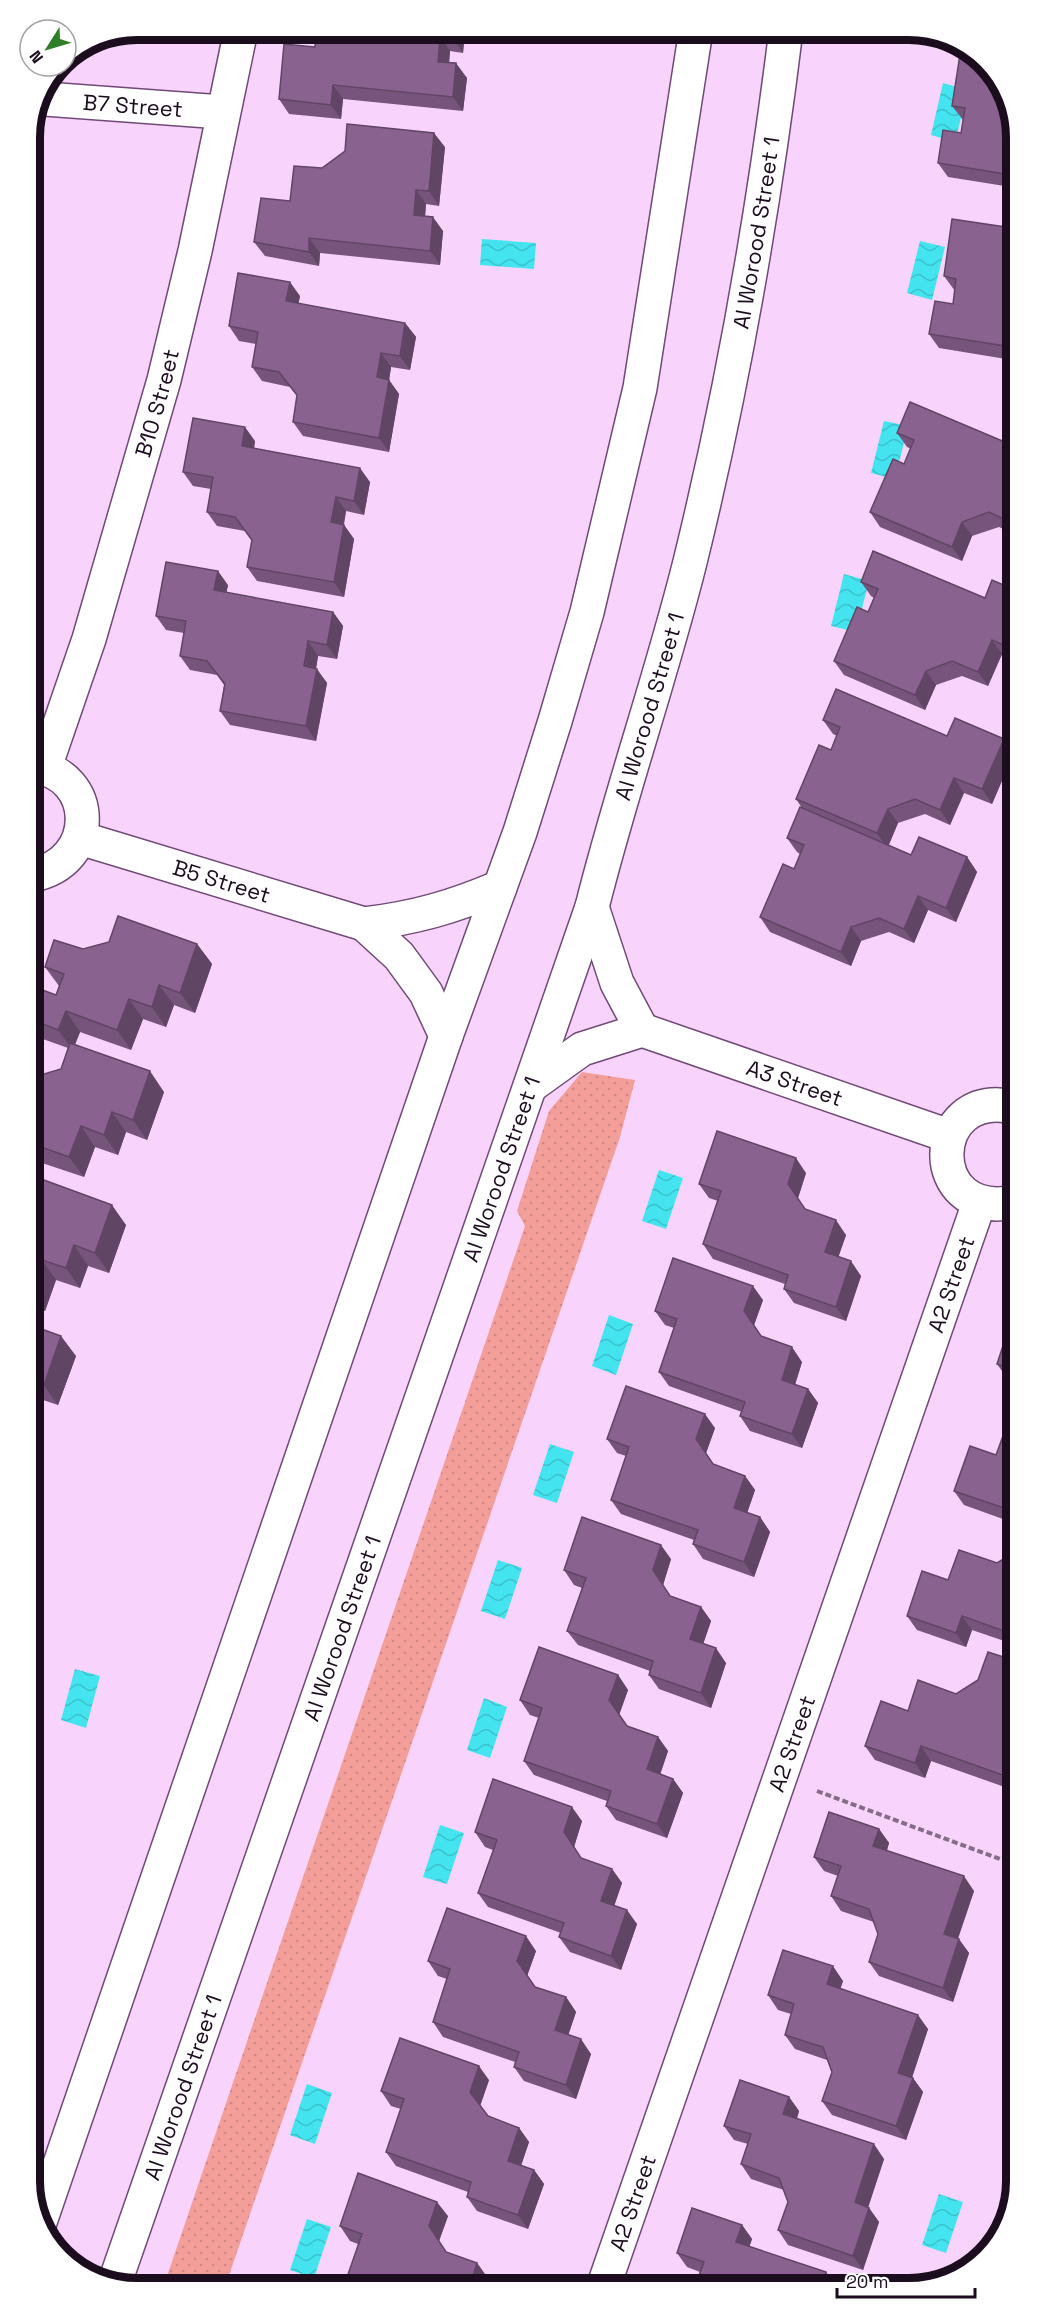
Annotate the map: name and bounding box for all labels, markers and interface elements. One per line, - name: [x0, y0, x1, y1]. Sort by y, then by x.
- north arrow: [18, 18, 78, 78]
- text: N: [25, 46, 48, 67]
- street label: B7 Street: [82, 88, 184, 123]
- street label: Al Worood Street 1: [726, 135, 786, 331]
- street label: B10 Street: [128, 346, 185, 460]
- street label: Al Worood Street 1: [608, 609, 690, 804]
- street label: B5 Street: [169, 853, 274, 909]
- street label: A3 Street: [743, 1053, 846, 1112]
- street label: Al Worood Street 1: [456, 1073, 546, 1265]
- street label: A2 Street: [921, 1233, 980, 1336]
- street label: Al Worood Street 1: [297, 1532, 387, 1725]
- street label: A2 Street: [762, 1692, 821, 1795]
- street label: Al Worood Street 1: [137, 1991, 228, 2184]
- street label: A2 Street: [603, 2151, 662, 2255]
- scale bar: [837, 2261, 975, 2299]
- text: 20 m: [846, 2270, 889, 2293]

